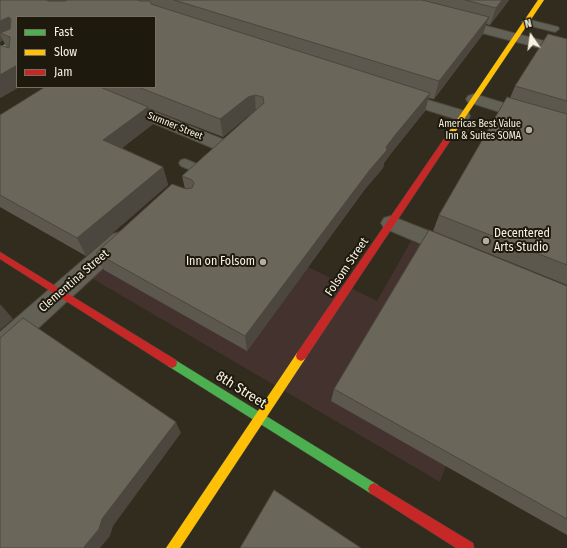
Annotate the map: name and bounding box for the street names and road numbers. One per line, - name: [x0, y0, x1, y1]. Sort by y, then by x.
- street label: Sumner Street: [146, 109, 204, 143]
- street label: Folsom Street: [322, 235, 372, 299]
- street label: Clementina Street: [36, 247, 112, 315]
- street label: 8th Street: [213, 368, 269, 412]

